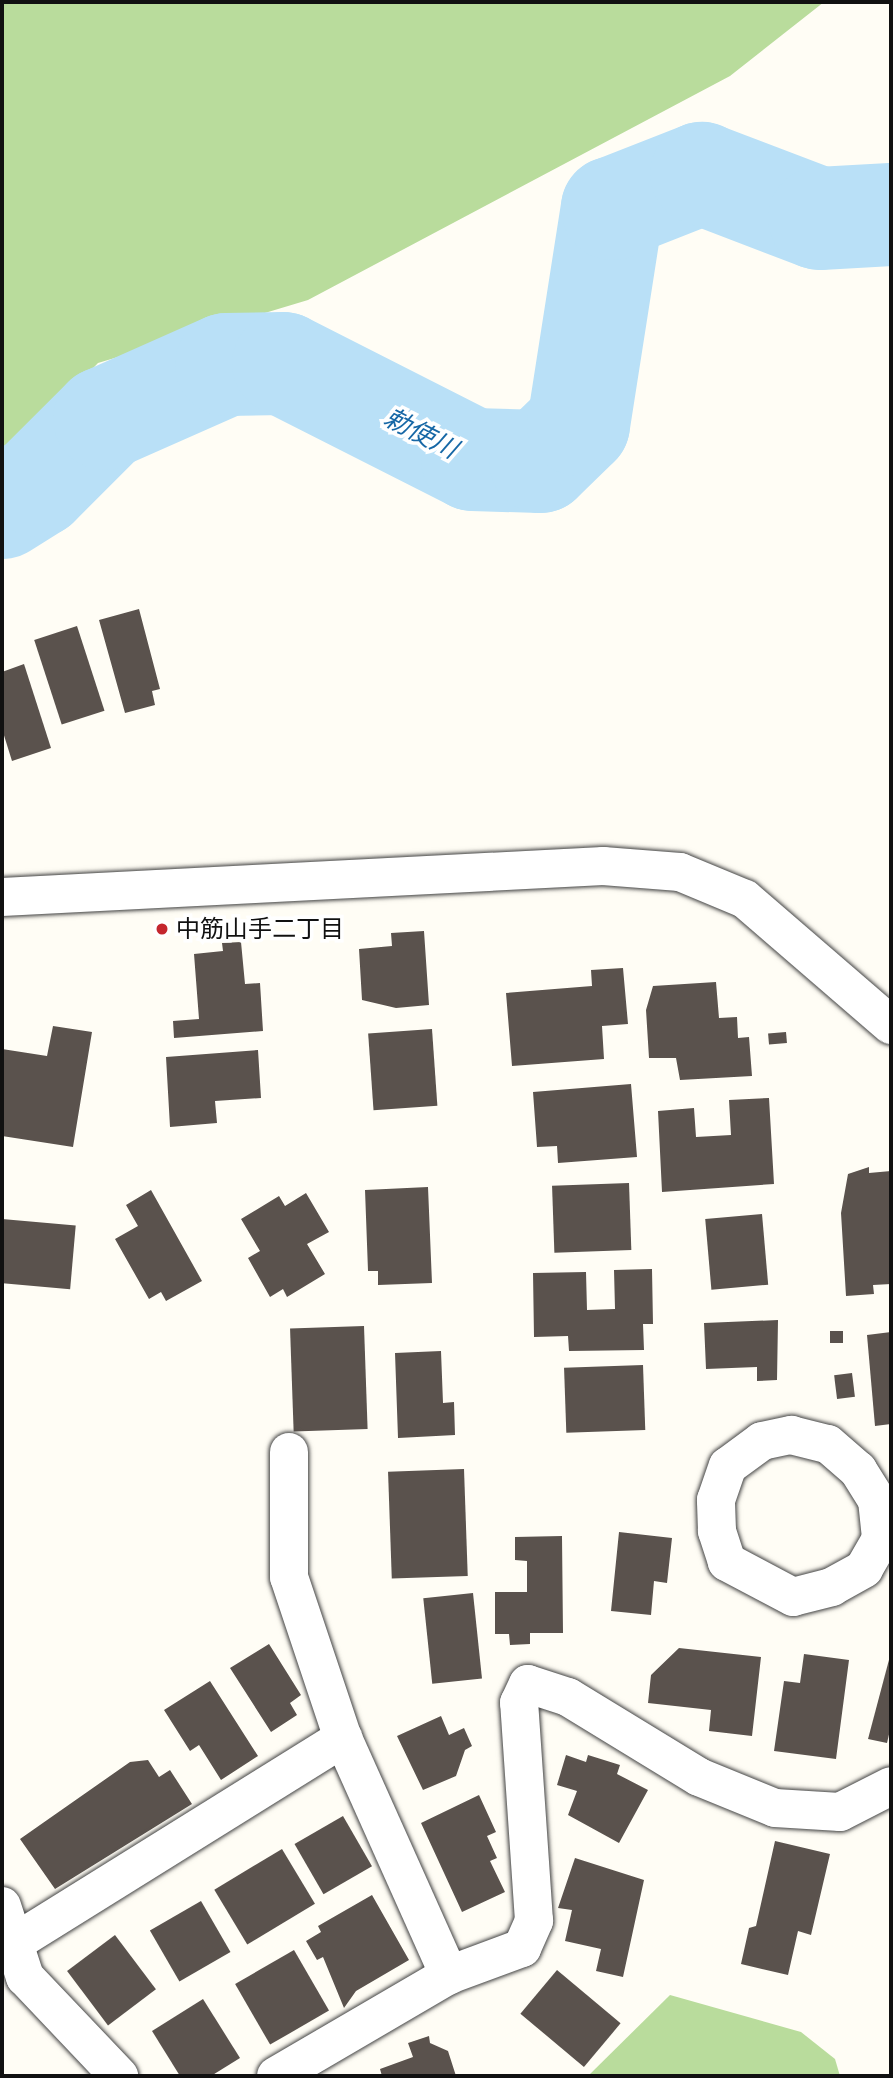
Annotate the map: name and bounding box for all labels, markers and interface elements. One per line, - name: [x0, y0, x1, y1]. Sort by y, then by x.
- water label: 勅使川: [379, 401, 463, 465]
- place label: 中筋山手二丁目: [176, 915, 344, 943]
- marker: 中筋山手二丁目: [154, 921, 170, 937]

